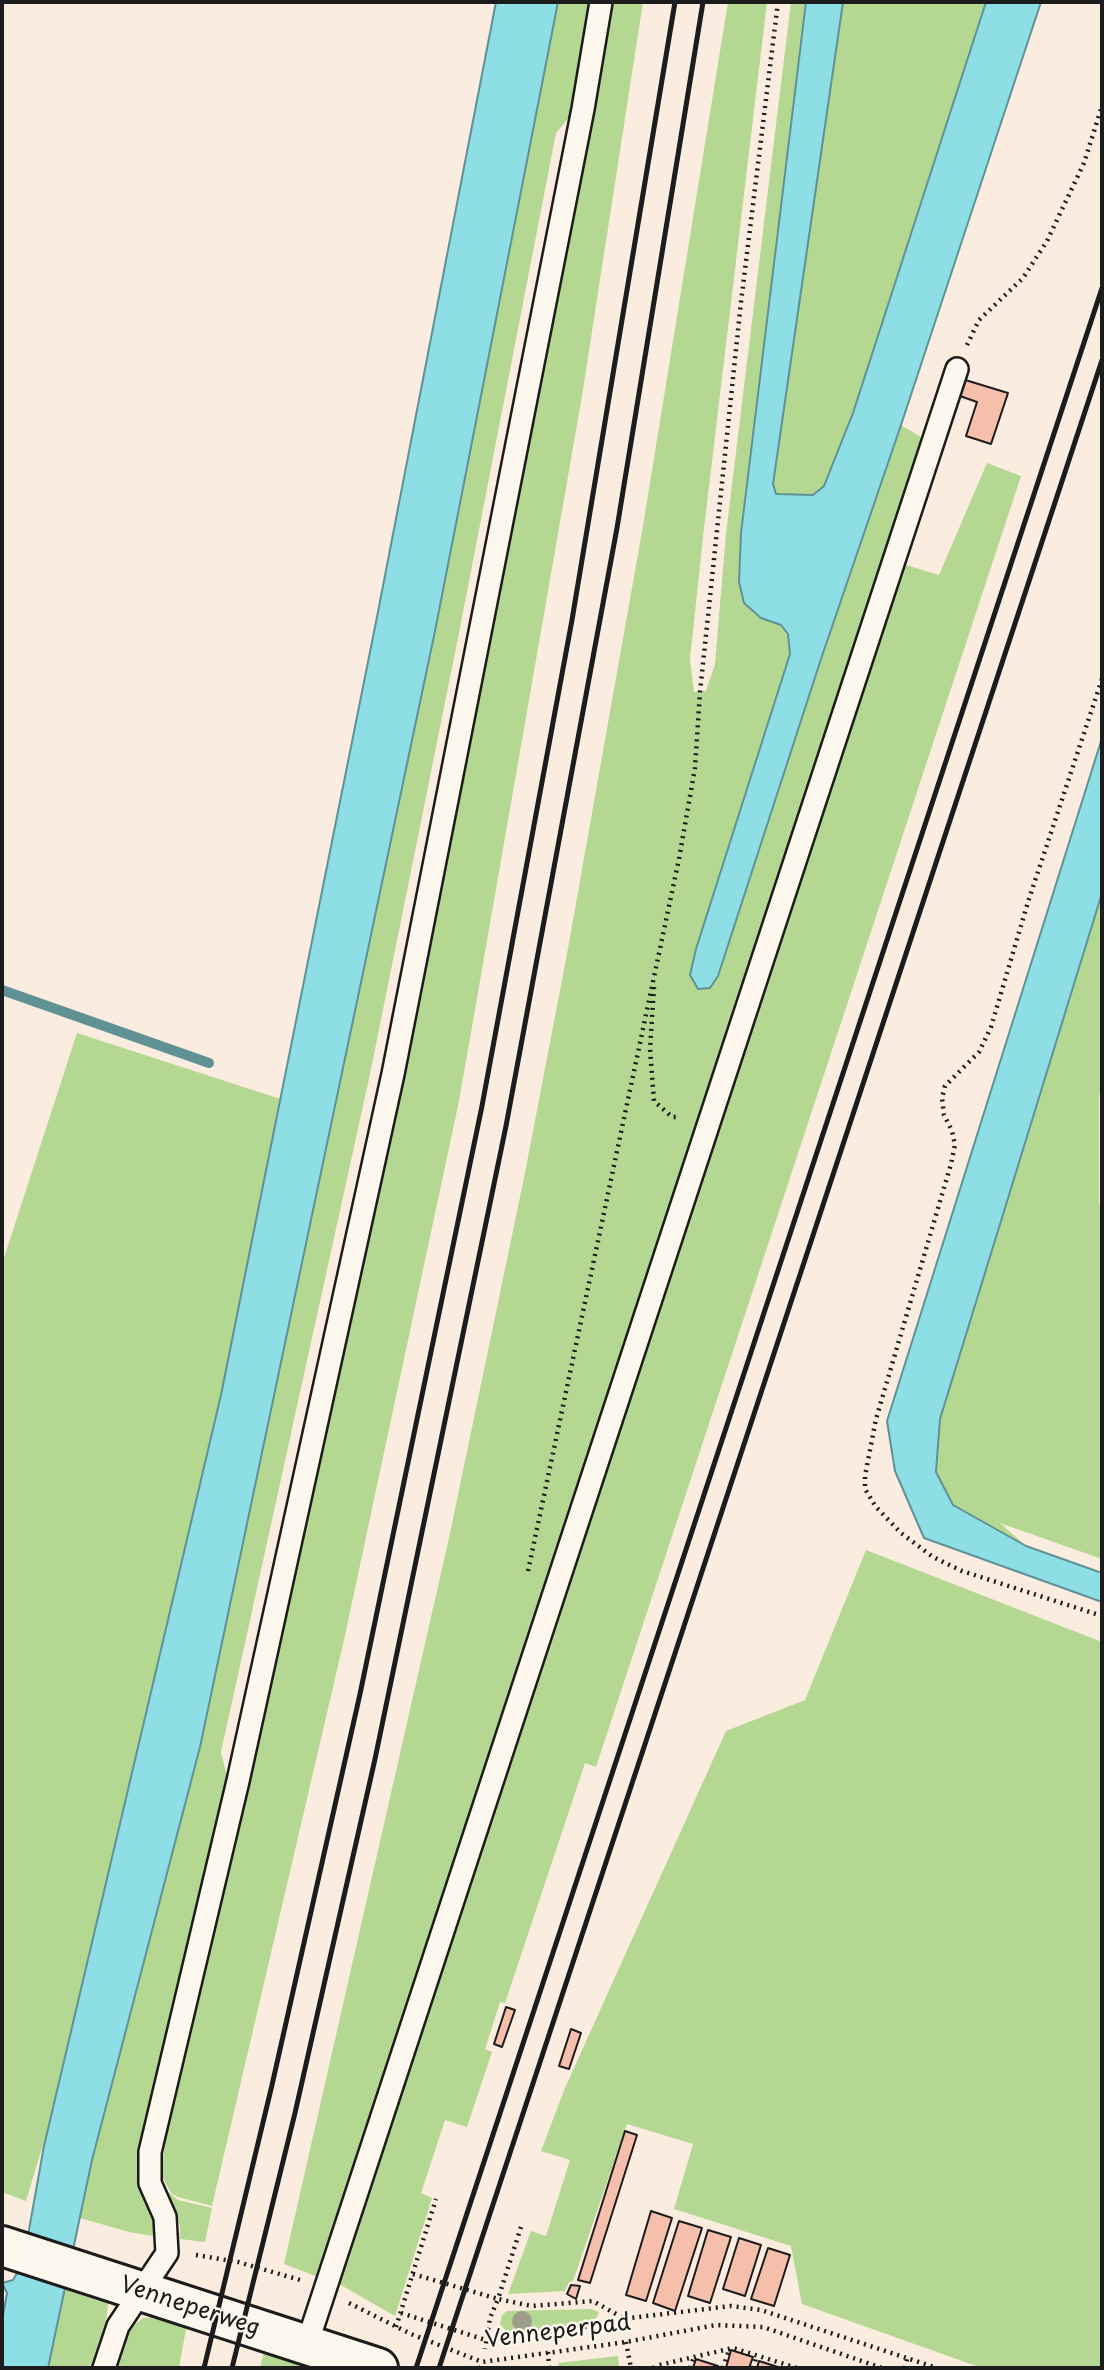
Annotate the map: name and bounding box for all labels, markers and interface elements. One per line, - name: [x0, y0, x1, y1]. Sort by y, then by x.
- street label: Venneperweg: [116, 2271, 264, 2343]
- street label: Venneperpad: [484, 2309, 632, 2355]

